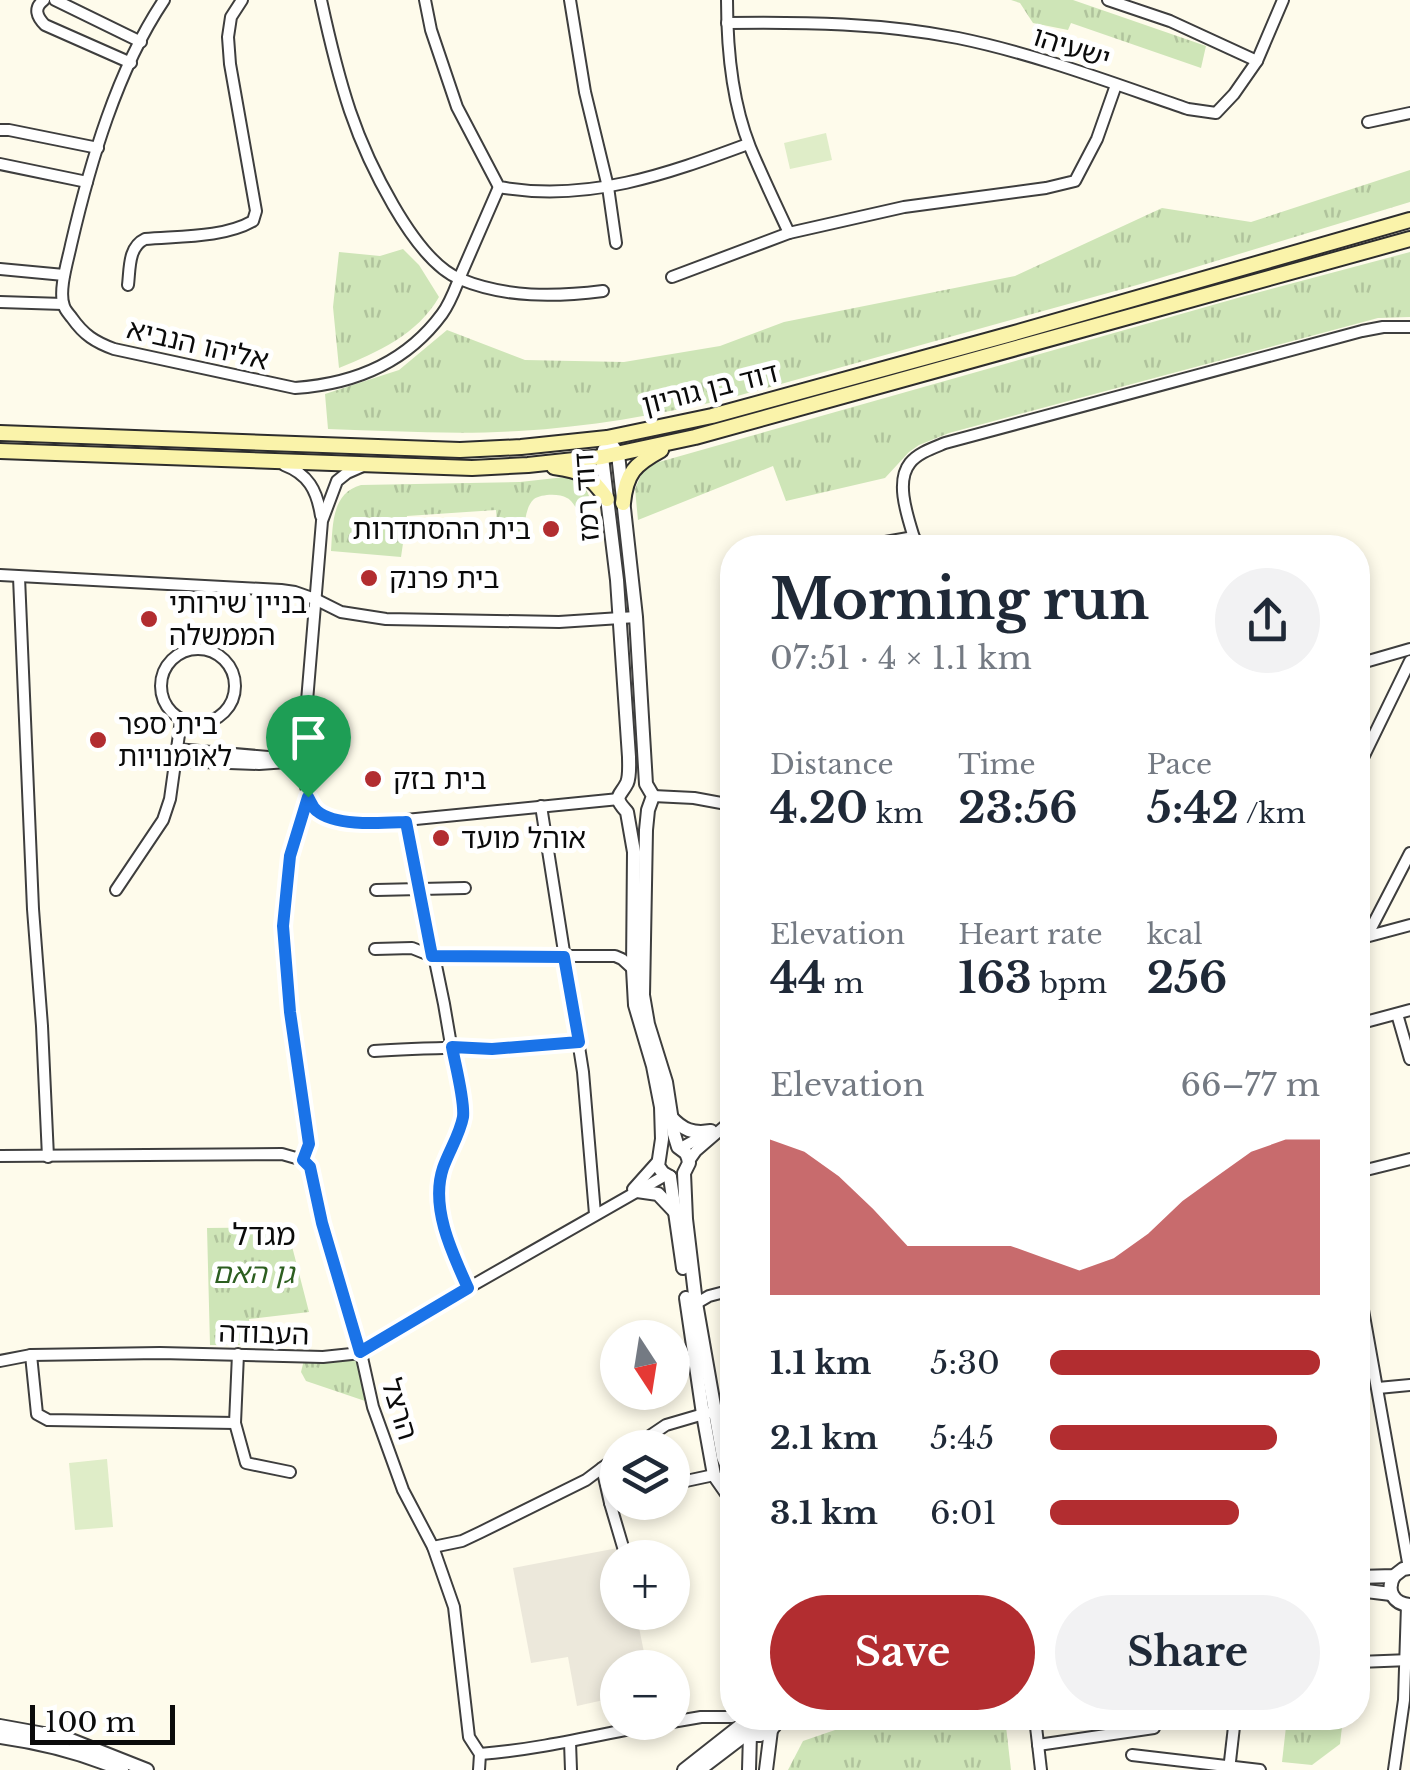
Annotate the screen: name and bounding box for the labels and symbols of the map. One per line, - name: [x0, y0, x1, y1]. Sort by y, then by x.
- street label: ישעיהו: [1029, 19, 1115, 76]
- street label: אליהו הנביא: [124, 311, 272, 378]
- street label: דוד בן גוריון: [638, 355, 782, 422]
- street label: דוד רמז: [566, 451, 607, 543]
- place label: בית ההסתדרות: [353, 512, 531, 547]
- marker: בית ההסתדרות: [540, 518, 562, 540]
- place label: בית פרנק: [389, 561, 500, 596]
- marker: בית פרנק: [358, 567, 380, 589]
- place label: בניין שירותי הממשלה: [169, 586, 307, 653]
- marker: בניין שירותי הממשלה: [138, 608, 160, 630]
- pin: [266, 695, 351, 798]
- place label: בית ספר לאומנויות: [118, 707, 232, 774]
- marker: בית ספר לאומנויות: [87, 729, 109, 751]
- place label: בית בזק: [393, 762, 487, 797]
- marker: בית בזק: [362, 768, 384, 790]
- place label: אוהל מועד: [461, 821, 586, 856]
- marker: אוהל מועד: [430, 827, 452, 849]
- district label: מגדל: [233, 1216, 295, 1253]
- park label: גן האם: [212, 1256, 296, 1291]
- street label: העבודה: [218, 1314, 310, 1353]
- north arrow: [600, 1320, 690, 1410]
- street label: הרצל: [374, 1374, 425, 1444]
- scale bar: [30, 1700, 175, 1744]

